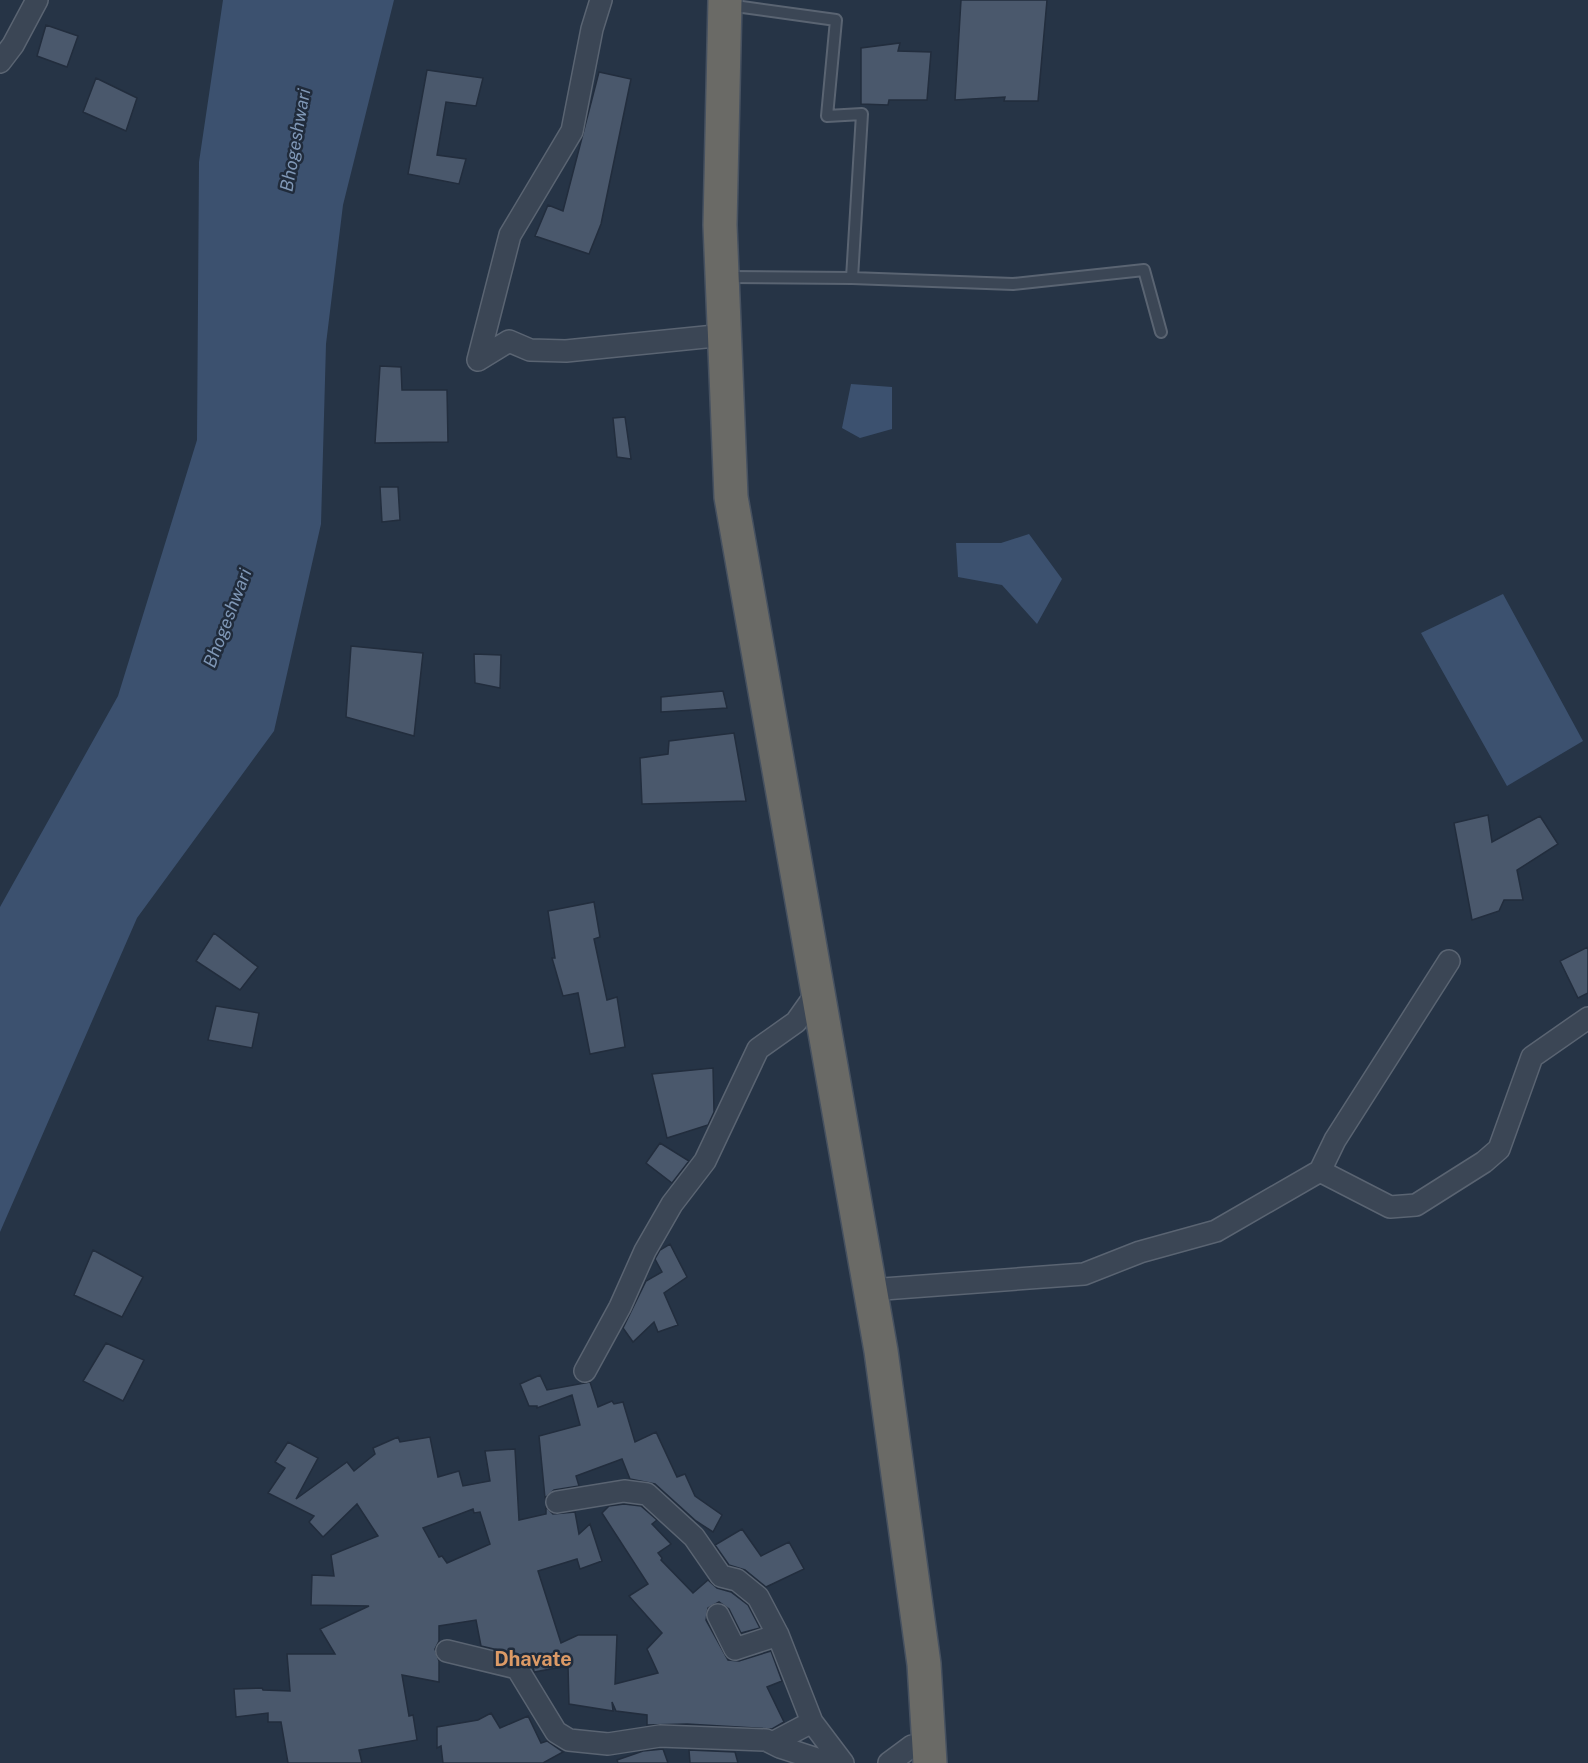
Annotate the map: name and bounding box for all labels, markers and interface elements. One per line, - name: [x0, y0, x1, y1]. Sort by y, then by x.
- water label: Bhogeshwari: [276, 86, 314, 193]
- water label: Bhogeshwari: [199, 565, 256, 670]
- district label: Dhavate: [494, 1647, 572, 1671]

